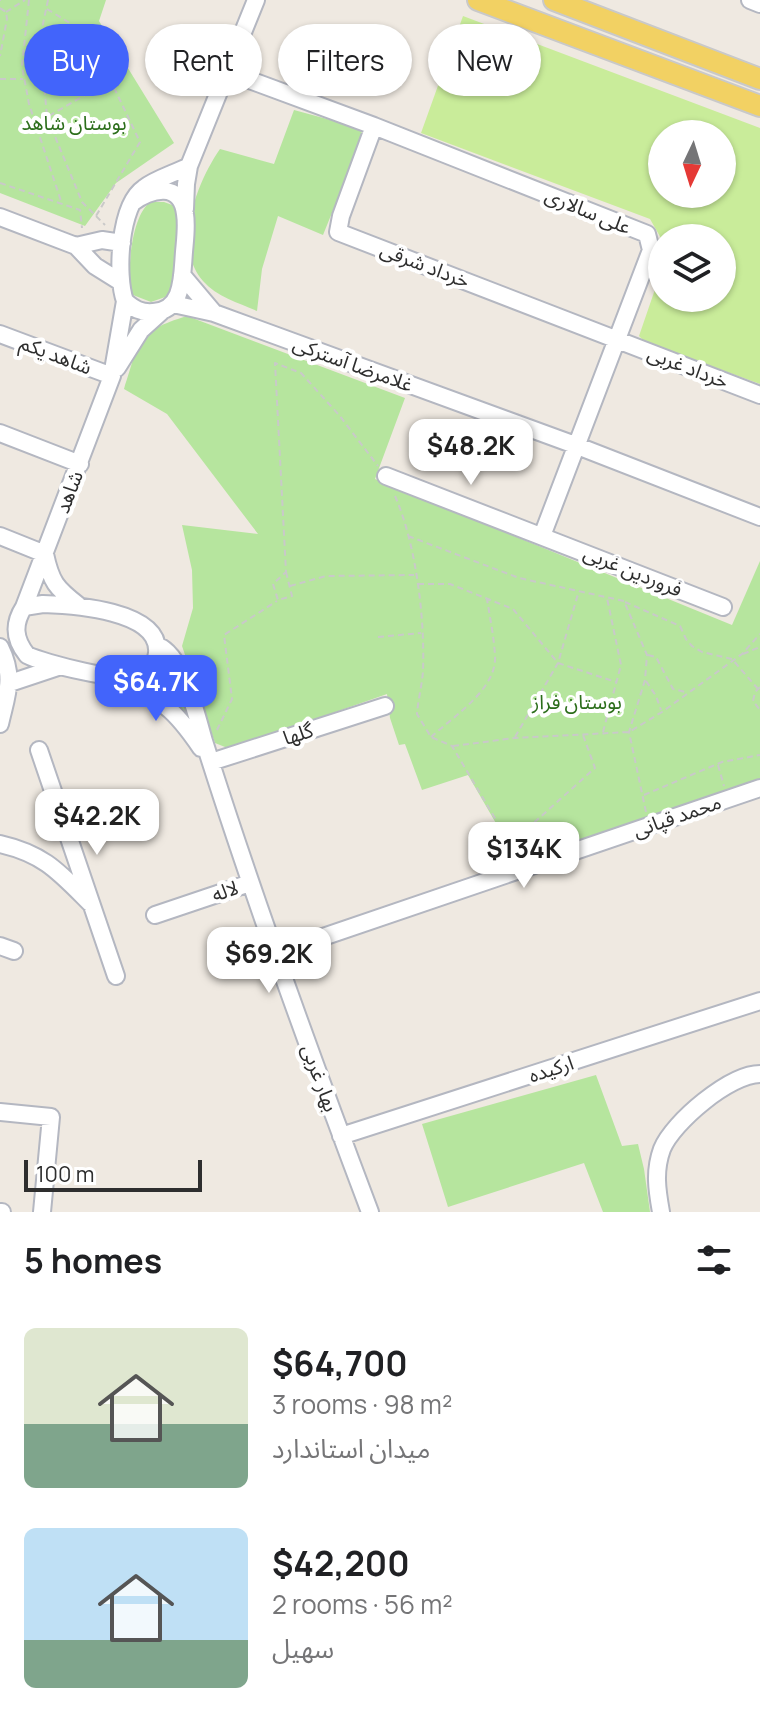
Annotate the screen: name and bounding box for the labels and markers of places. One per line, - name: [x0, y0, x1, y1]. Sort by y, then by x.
- pin: $48.2K: [406, 419, 536, 487]
- pin: $64.7K: [91, 655, 221, 723]
- pin: $42.2K: [32, 789, 162, 857]
- pin: $134K: [468, 822, 580, 890]
- pin: $69.2K: [204, 927, 334, 995]

